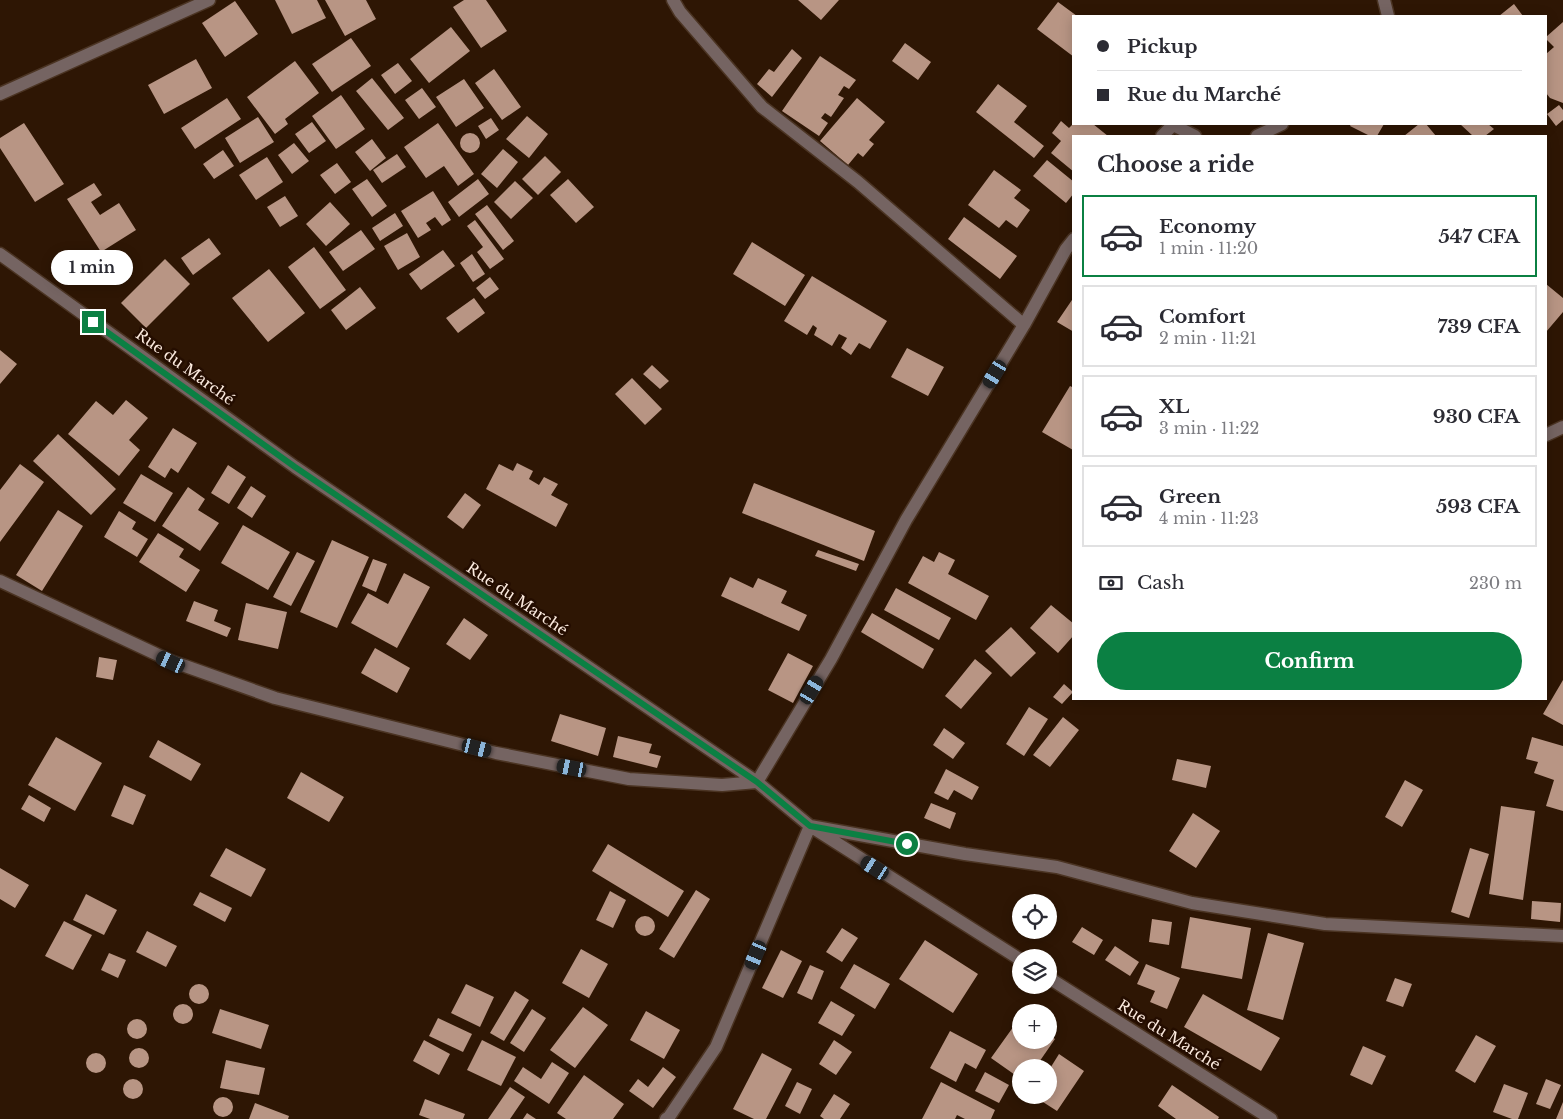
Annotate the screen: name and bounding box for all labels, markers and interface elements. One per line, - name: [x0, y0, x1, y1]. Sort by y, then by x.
- text: Pickup: [1127, 35, 1198, 58]
- text: Rue du Marché: [1127, 83, 1281, 106]
- text: Choose a ride: [1097, 151, 1254, 178]
- icon: car: [1099, 214, 1144, 259]
- text: Economy: [1159, 215, 1256, 238]
- text: 547 CFA: [1438, 225, 1520, 248]
- text: 1 min · 11:20: [1159, 238, 1258, 258]
- callout: 1 min: [52, 250, 134, 284]
- text: 1 min: [69, 257, 115, 277]
- icon: car: [1099, 304, 1144, 349]
- text: Comfort: [1159, 305, 1246, 328]
- route end: [82, 311, 104, 333]
- text: 739 CFA: [1437, 315, 1520, 338]
- street label: Rue du Marché: [132, 324, 239, 409]
- text: 2 min · 11:21: [1159, 328, 1257, 348]
- car: [980, 357, 1009, 391]
- icon: car: [1099, 394, 1144, 439]
- text: XL: [1159, 395, 1189, 418]
- text: 930 CFA: [1433, 405, 1520, 428]
- text: 3 min · 11:22: [1159, 418, 1259, 438]
- icon: car: [1099, 484, 1144, 529]
- text: Green: [1159, 485, 1221, 508]
- text: 593 CFA: [1436, 495, 1520, 518]
- text: 4 min · 11:23: [1159, 508, 1259, 528]
- street label: Rue du Marché: [463, 558, 571, 639]
- icon: cash: [1097, 569, 1125, 597]
- text: Cash: [1137, 571, 1184, 594]
- text: 230 m: [1469, 573, 1522, 593]
- button: Confirm: [1097, 632, 1522, 690]
- car: [154, 649, 187, 675]
- car: [797, 673, 826, 707]
- car: [460, 737, 493, 759]
- car: [555, 758, 588, 778]
- route start: [896, 833, 918, 855]
- car: [858, 854, 891, 882]
- map controls: [1012, 894, 1057, 1104]
- button: locate: [1012, 894, 1057, 939]
- car: [743, 938, 768, 972]
- button: layers: [1012, 949, 1057, 994]
- street label: Rue du Marché: [1114, 995, 1224, 1074]
- button: +: [1012, 1004, 1057, 1049]
- button: −: [1012, 1059, 1057, 1104]

